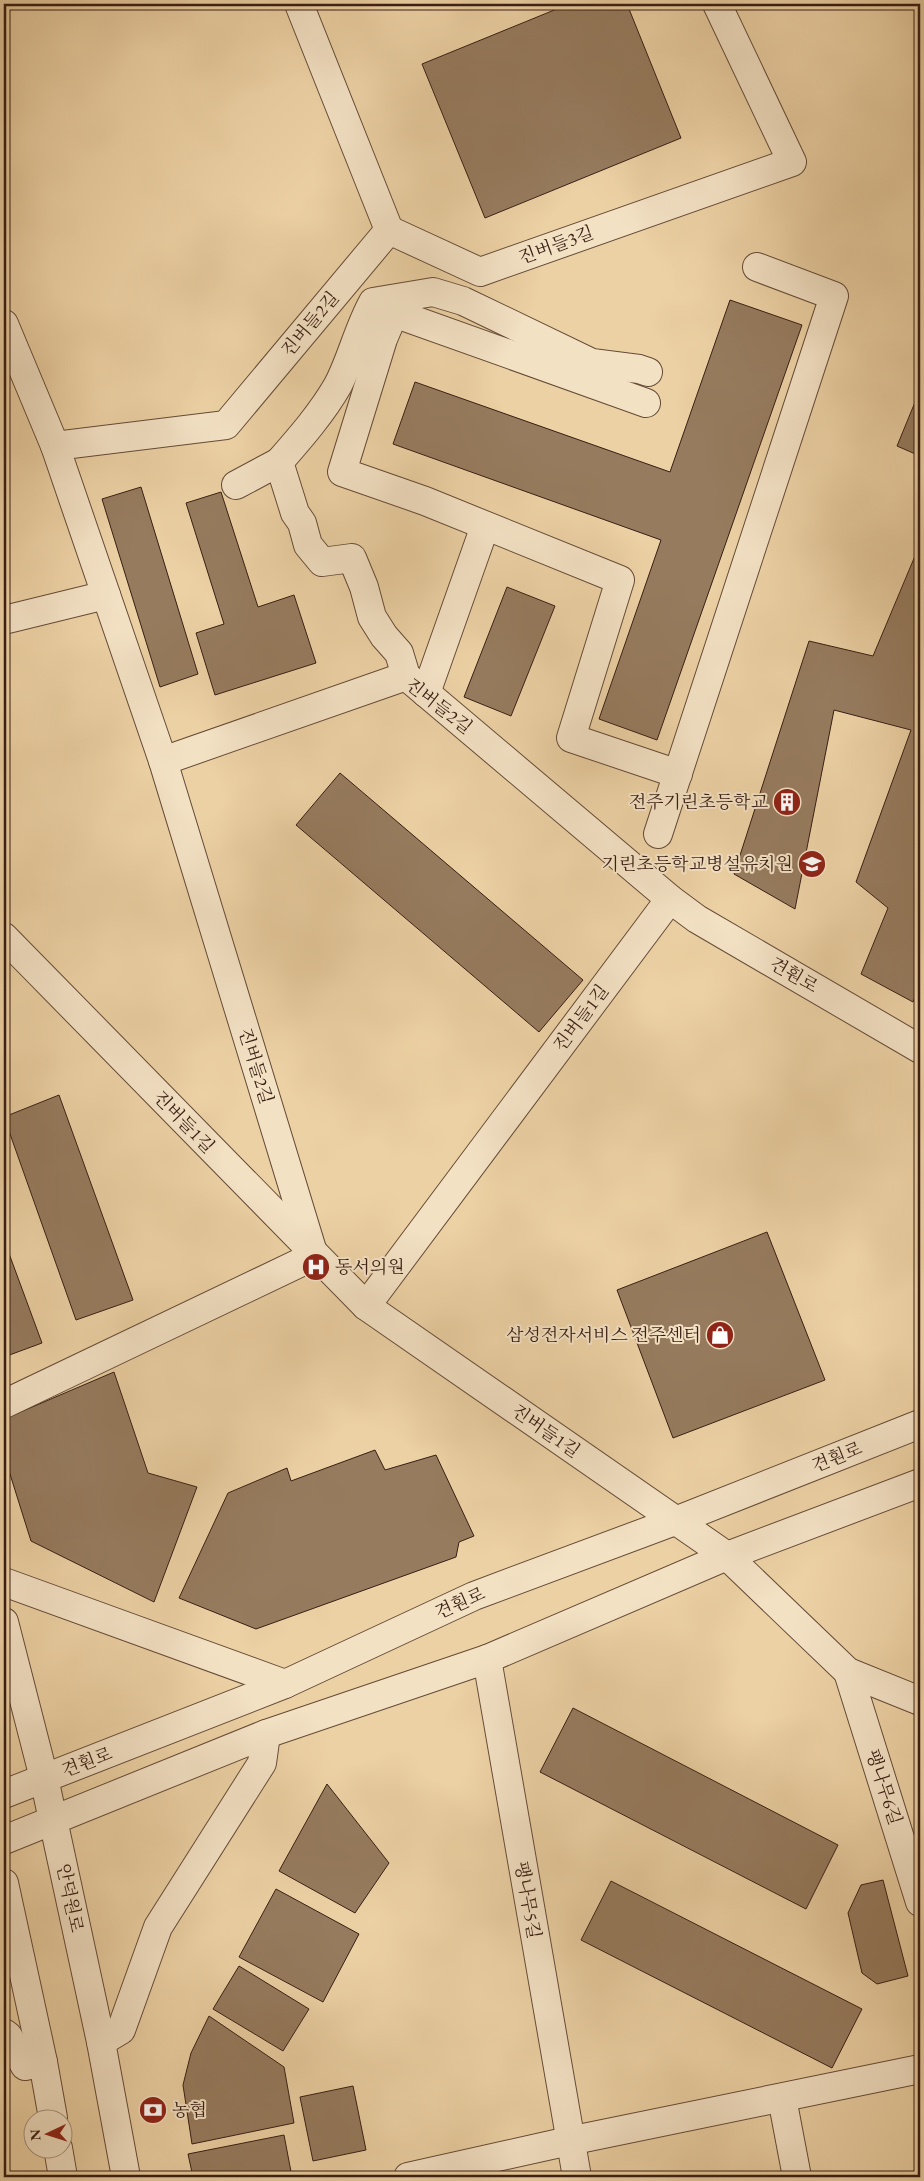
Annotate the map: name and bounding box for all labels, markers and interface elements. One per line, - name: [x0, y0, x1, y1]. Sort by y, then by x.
- street label: 진버들3길: [515, 220, 597, 269]
- street label: 진버들2길: [276, 286, 344, 361]
- street label: 진버들2길: [401, 672, 477, 739]
- building icon: 전주기린초등학교: [772, 787, 802, 817]
- place label: 전주기린초등학교: [629, 790, 769, 813]
- school or university icon: 기린초등학교병설유치원: [797, 849, 827, 879]
- place label: 기린초등학교병설유치원: [602, 852, 793, 875]
- street label: 견훤로: [766, 952, 823, 998]
- street label: 진버들1길: [548, 980, 613, 1056]
- street label: 진버들2길: [234, 1025, 279, 1107]
- street label: 진버들1길: [149, 1086, 220, 1158]
- hospital icon: 동서의원: [301, 1252, 331, 1282]
- place label: 동서의원: [335, 1255, 405, 1278]
- shop icon: 삼성전자서비스 전주센터: [705, 1320, 735, 1350]
- place label: 삼성전자서비스 전주센터: [506, 1323, 701, 1346]
- street label: 진버들1길: [508, 1399, 585, 1462]
- street label: 견훤로: [808, 1436, 865, 1477]
- street label: 견훤로: [431, 1581, 488, 1624]
- street label: 견훤로: [58, 1741, 115, 1782]
- street label: 팽나무6길: [861, 1746, 907, 1828]
- street label: 팽나무5길: [510, 1859, 547, 1940]
- street label: 안덕원로: [52, 1861, 89, 1934]
- bank icon: 농협: [138, 2095, 168, 2125]
- place label: 농협: [172, 2098, 207, 2121]
- north arrow: [22, 2108, 72, 2158]
- text: N: [26, 2128, 44, 2141]

